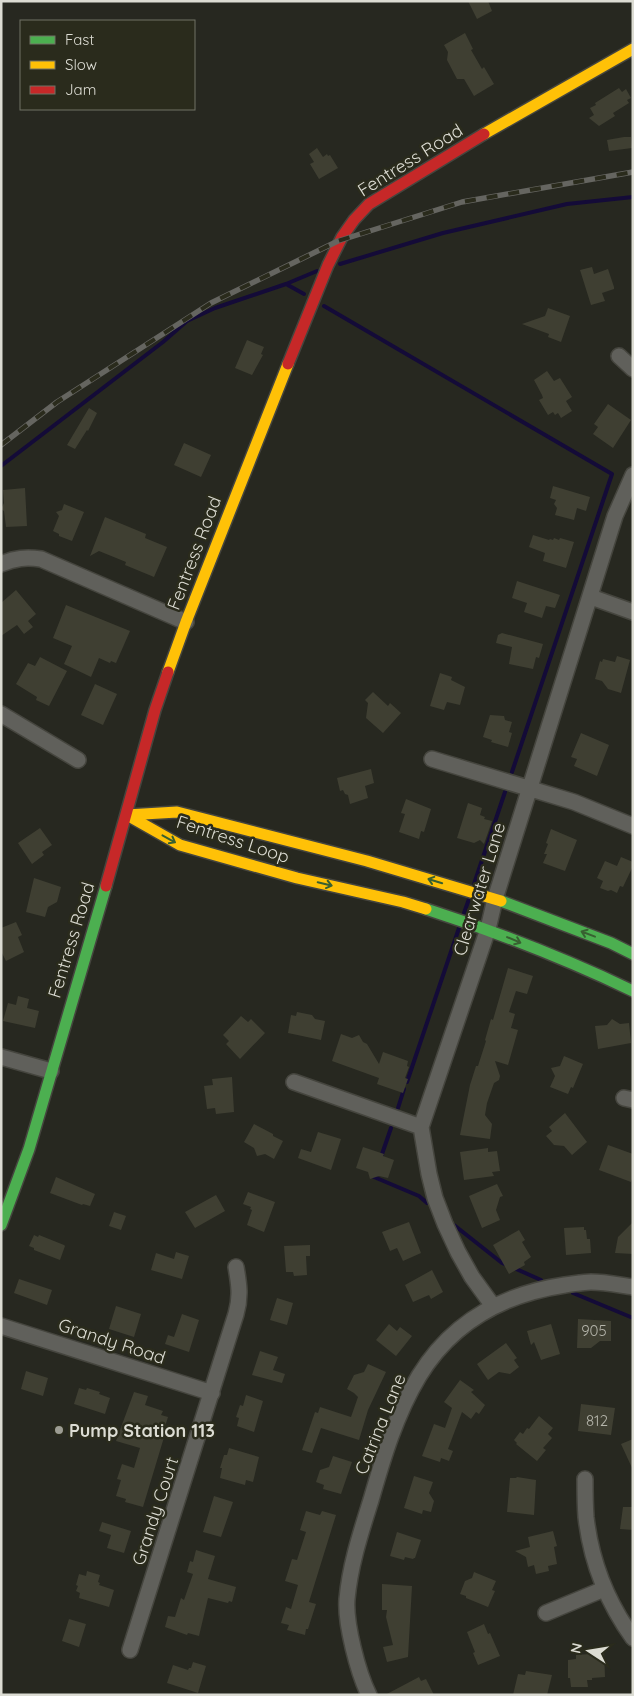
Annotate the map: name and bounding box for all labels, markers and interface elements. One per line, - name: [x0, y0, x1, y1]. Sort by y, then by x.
- legend: [20, 20, 195, 110]
- text: Fast: [65, 30, 94, 49]
- text: Slow: [65, 55, 97, 74]
- text: Jam: [65, 80, 96, 99]
- street label: Fentress Road: [353, 119, 467, 201]
- street label: Fentress Road: [162, 493, 226, 613]
- street label: Fentress Loop: [174, 810, 292, 868]
- street label: Clearwater Lane: [448, 820, 510, 958]
- one-way arrow: [162, 834, 176, 844]
- one-way arrow: [427, 875, 443, 885]
- street label: Fentress Road: [42, 879, 100, 1001]
- one-way arrow: [317, 880, 333, 889]
- one-way arrow: [581, 929, 596, 939]
- one-way arrow: [506, 936, 521, 945]
- street label: Grandy Road: [56, 1313, 168, 1369]
- house number: 905: [581, 1321, 607, 1340]
- street label: Catrina Lane: [349, 1370, 411, 1478]
- house number: 812: [586, 1411, 608, 1430]
- place label: Pump Station 113: [69, 1419, 215, 1442]
- marker: Pump Station 113: [53, 1424, 65, 1436]
- street label: Grandy Court: [127, 1454, 183, 1568]
- north arrow: [564, 1626, 614, 1676]
- text: N: [566, 1641, 586, 1655]

